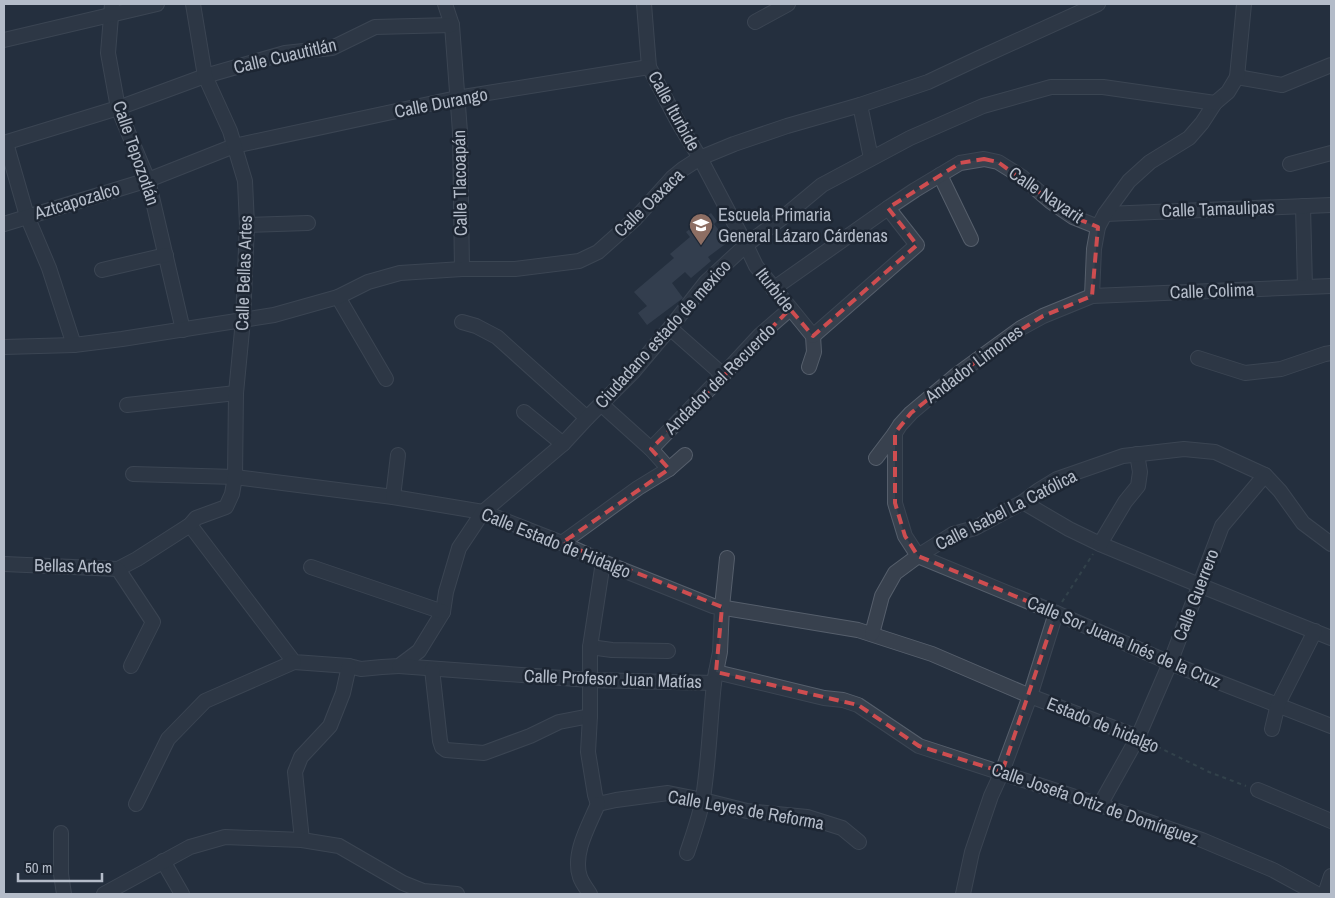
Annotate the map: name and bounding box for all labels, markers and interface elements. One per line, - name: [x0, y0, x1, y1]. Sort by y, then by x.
- street label: Calle Cuautitlán: [231, 32, 339, 80]
- street label: Calle Iturbide: [642, 66, 707, 155]
- street label: Calle Durango: [392, 81, 490, 124]
- street label: Calle Tepozotlán: [107, 97, 166, 208]
- street label: Calle Tlacoapán: [446, 130, 473, 236]
- street label: Calle Nayarit: [1004, 160, 1089, 229]
- street label: Calle Oaxaca: [608, 163, 689, 242]
- street label: Aztcapozalco: [30, 176, 122, 226]
- street label: Calle Tamaulipas: [1161, 194, 1275, 223]
- place label: Escuela Primaria General Lázaro Cárdenas: [718, 202, 888, 248]
- school or university icon: Escuela Primaria General Lázaro Cárdenas: [688, 212, 714, 246]
- street label: Calle Bellas Artes: [229, 215, 258, 331]
- street label: Ciudadano estado de mexico: [589, 254, 736, 414]
- street label: Iturbide: [750, 262, 801, 317]
- street label: Calle Colima: [1169, 277, 1255, 304]
- street label: Andador del Recuerdo: [658, 318, 781, 440]
- street label: Andador Limones: [919, 319, 1028, 409]
- street label: Calle Isabel La Católica: [931, 463, 1081, 556]
- street label: Calle Estado de Hidalgo: [478, 501, 635, 584]
- street label: Calle Guerrero: [1167, 545, 1225, 644]
- street label: Bellas Artes: [34, 552, 112, 579]
- street label: Calle Sor Juana Inés de la Cruz: [1023, 589, 1225, 694]
- street label: Calle Profesor Juan Matías: [524, 663, 702, 694]
- street label: Estado de hidalgo: [1043, 691, 1163, 758]
- street label: Calle Josefa Ortiz de Domínguez: [988, 756, 1202, 851]
- street label: Calle Leyes de Reforma: [666, 783, 826, 836]
- scale bar: [18, 850, 101, 882]
- text: 50 m: [25, 857, 52, 878]

